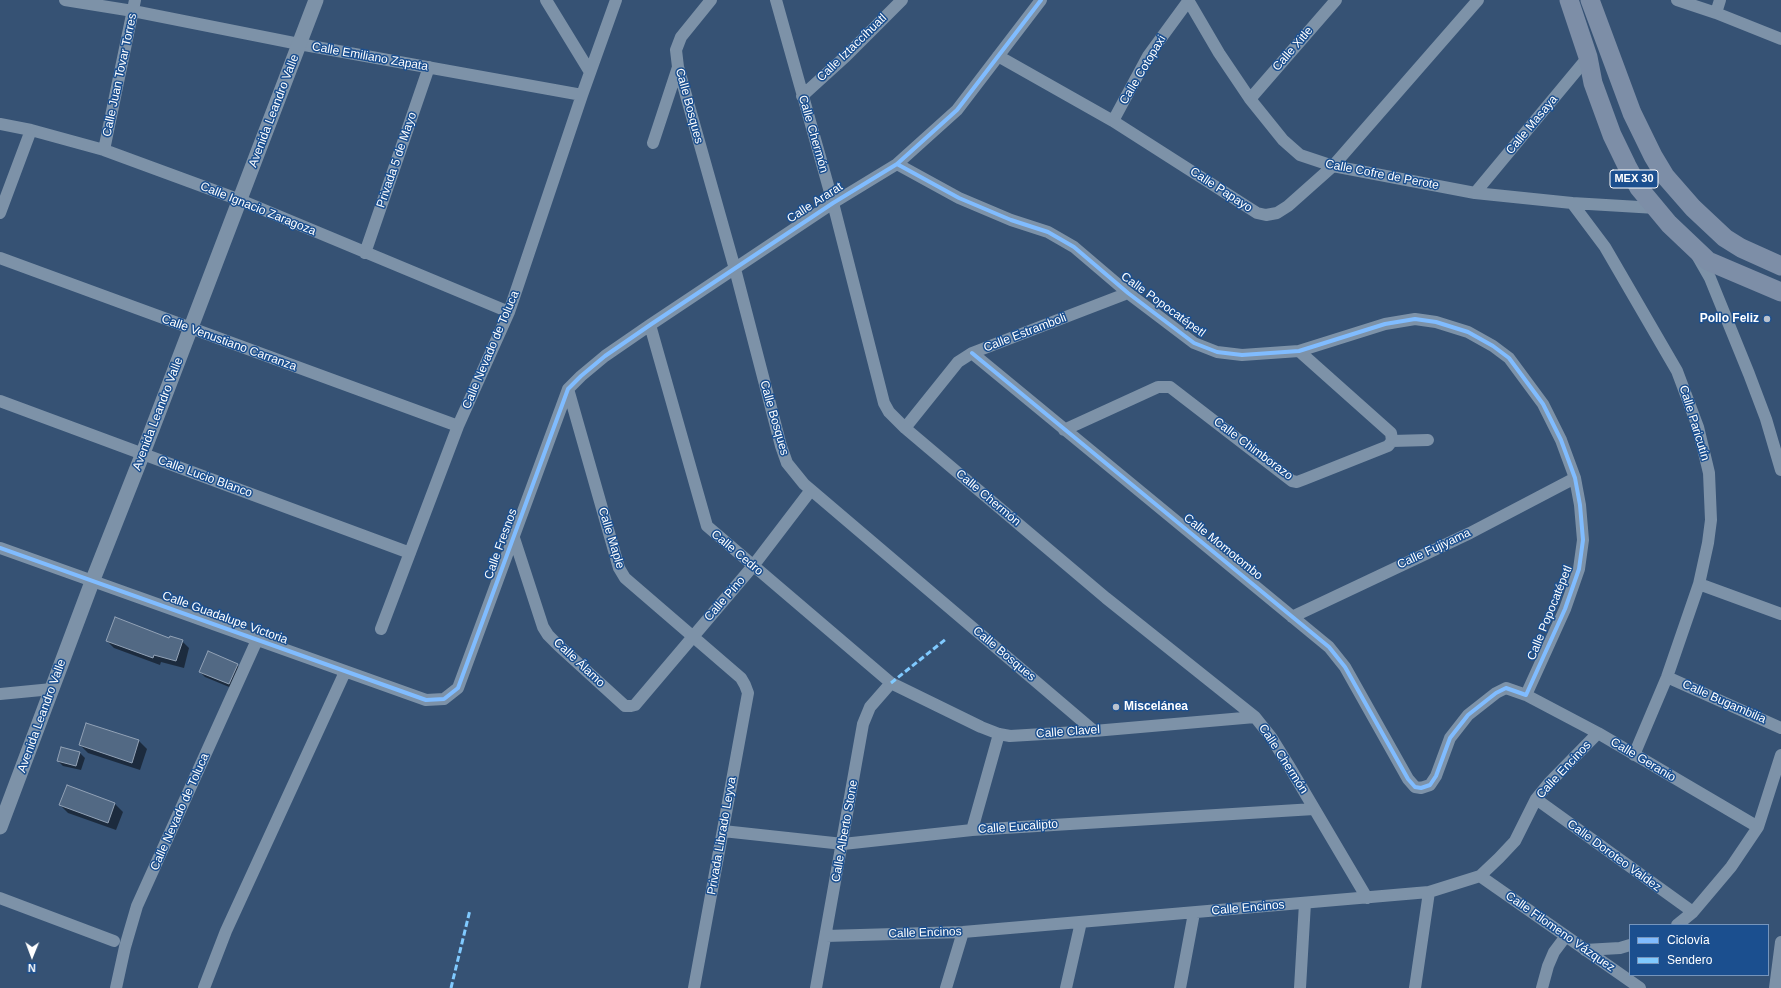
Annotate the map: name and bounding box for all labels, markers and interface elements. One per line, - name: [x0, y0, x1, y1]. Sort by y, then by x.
- street label: Calle Iztaccíhuatl: [814, 11, 890, 85]
- street label: Calle Juan Tovar Torres: [100, 12, 140, 138]
- street label: Calle Xitle: [1270, 24, 1316, 74]
- street label: Calle Cotopaxi: [1117, 33, 1169, 107]
- street label: Calle Emiliano Zapata: [311, 40, 429, 74]
- street label: Avenida Leandro Valle: [246, 53, 302, 169]
- street label: Calle Bosques: [672, 67, 706, 145]
- street label: Calle Masaya: [1503, 93, 1561, 157]
- street label: Calle Chermón: [795, 94, 831, 174]
- street label: Privada 5 de Mayo: [374, 110, 420, 210]
- street label: Calle Cofre de Perote: [1324, 157, 1440, 193]
- street label: Calle Papayo: [1187, 165, 1255, 215]
- road number: MEX 30: [1610, 170, 1658, 188]
- street label: Calle Ignacio Zaragoza: [198, 179, 318, 239]
- street label: Calle Ararat: [785, 180, 845, 226]
- street label: Calle Popocatépetl: [1118, 270, 1208, 340]
- street label: Calle Nevado de Toluca: [460, 289, 522, 411]
- street label: Calle Estramboli: [982, 311, 1068, 355]
- street label: Calle Venustiano Carranza: [159, 312, 299, 374]
- place label: Pollo Feliz: [1700, 312, 1759, 326]
- marker: Pollo Feliz: [1762, 314, 1772, 324]
- street label: Avenida Leandro Valle: [130, 356, 186, 472]
- street label: Calle Bosques: [756, 379, 792, 457]
- street label: Calle Paricutín: [1676, 384, 1712, 462]
- street label: Calle Chimborazo: [1211, 415, 1295, 483]
- street label: Calle Lucio Blanco: [156, 453, 254, 501]
- street label: Calle Chermón: [953, 467, 1023, 529]
- street label: Calle Maple: [595, 506, 627, 570]
- street label: Calle Fresnos: [482, 507, 520, 581]
- street label: Calle Momotombo: [1181, 511, 1265, 583]
- street label: Calle Fujiyama: [1395, 526, 1473, 572]
- street label: Calle Cedro: [708, 527, 766, 579]
- street label: Calle Popocatépetl: [1524, 564, 1576, 662]
- street label: Calle Pino: [702, 574, 748, 624]
- street label: Calle Guadalupe Victoria: [160, 589, 290, 647]
- street label: Calle Bosques: [970, 624, 1038, 684]
- street label: Calle Álamo: [550, 636, 608, 690]
- street label: Avenida Leandro Valle: [15, 657, 69, 775]
- street label: Calle Bugambilia: [1680, 677, 1768, 727]
- place label: Miscelánea: [1124, 700, 1188, 714]
- marker: Miscelánea: [1111, 702, 1121, 712]
- street label: Calle Chermón: [1255, 722, 1311, 796]
- street label: Calle Clavel: [1036, 723, 1100, 741]
- street label: Calle Geranio: [1608, 735, 1678, 785]
- street label: Calle Encinos: [1534, 738, 1594, 802]
- street label: Calle Nevado de Toluca: [148, 751, 212, 873]
- street label: Privada Librado Leyva: [705, 776, 739, 896]
- street label: Calle Alberto Stone: [829, 779, 861, 883]
- street label: Calle Eucalipto: [978, 817, 1058, 837]
- street label: Calle Doroteo Valdez: [1564, 817, 1664, 895]
- street label: Calle Filomeno Vázquez: [1503, 889, 1617, 975]
- street label: Calle Encinos: [1211, 898, 1285, 918]
- legend: [1629, 924, 1769, 976]
- street label: Calle Encinos: [888, 925, 962, 941]
- text: Ciclovía: [1667, 933, 1710, 947]
- north arrow: [12, 936, 52, 976]
- text: Sendero: [1667, 953, 1712, 967]
- text: N: [28, 962, 36, 974]

